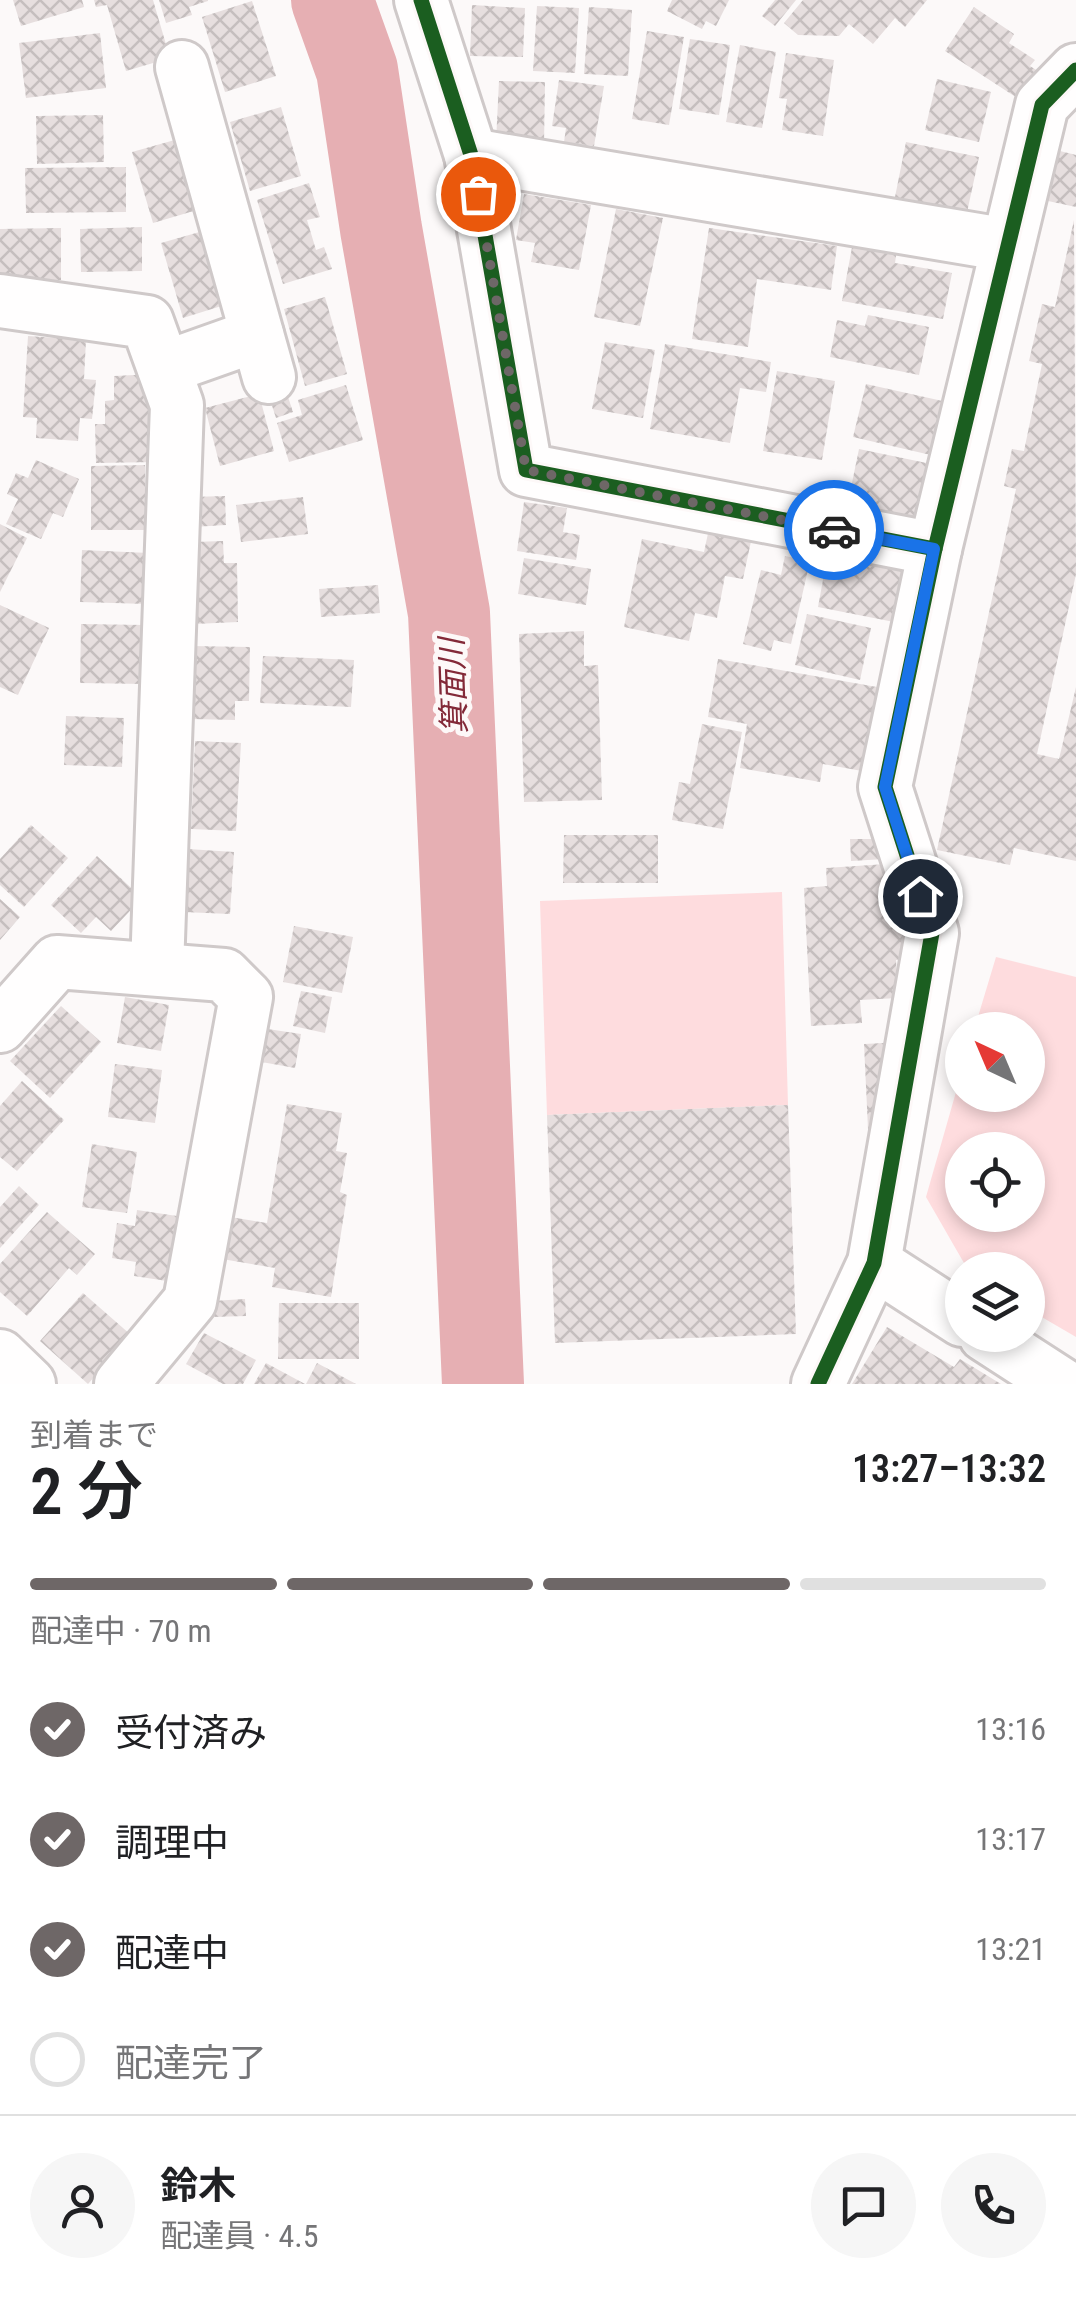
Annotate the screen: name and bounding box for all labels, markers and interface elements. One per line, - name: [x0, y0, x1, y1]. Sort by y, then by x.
- pin: [436, 152, 521, 237]
- icon: bag: [451, 167, 506, 222]
- courier: [784, 480, 884, 580]
- icon: car: [807, 503, 862, 558]
- water label: 箕面川: [432, 634, 474, 735]
- pin: [878, 854, 963, 939]
- icon: home: [893, 869, 948, 924]
- north arrow: [945, 1012, 1045, 1112]
- map controls: [945, 1012, 1045, 1352]
- button: locate: [945, 1132, 1045, 1232]
- button: layers: [945, 1252, 1045, 1352]
- text: 到着まで: [30, 1416, 158, 1454]
- text: 13:27–13:32: [852, 1447, 1046, 1491]
- text: 2 分: [30, 1454, 143, 1530]
- text: 配達中 · 70 m: [30, 1612, 212, 1650]
- icon: check: [30, 1702, 85, 1757]
- text: 13:16: [975, 1710, 1046, 1748]
- text: 受付済み: [115, 1711, 267, 1755]
- icon: check: [30, 1812, 85, 1867]
- text: 13:17: [975, 1820, 1046, 1858]
- text: 調理中: [115, 1821, 229, 1865]
- icon: check: [30, 1922, 85, 1977]
- text: 13:21: [975, 1930, 1046, 1968]
- text: 配達中: [115, 1931, 229, 1975]
- text: 配達完了: [115, 2041, 267, 2085]
- button: person: [30, 2153, 135, 2258]
- button: chat: [811, 2153, 916, 2258]
- button: phone: [941, 2153, 1046, 2258]
- text: 鈴木: [160, 2164, 236, 2208]
- text: 配達員 · 4.5: [160, 2217, 319, 2255]

